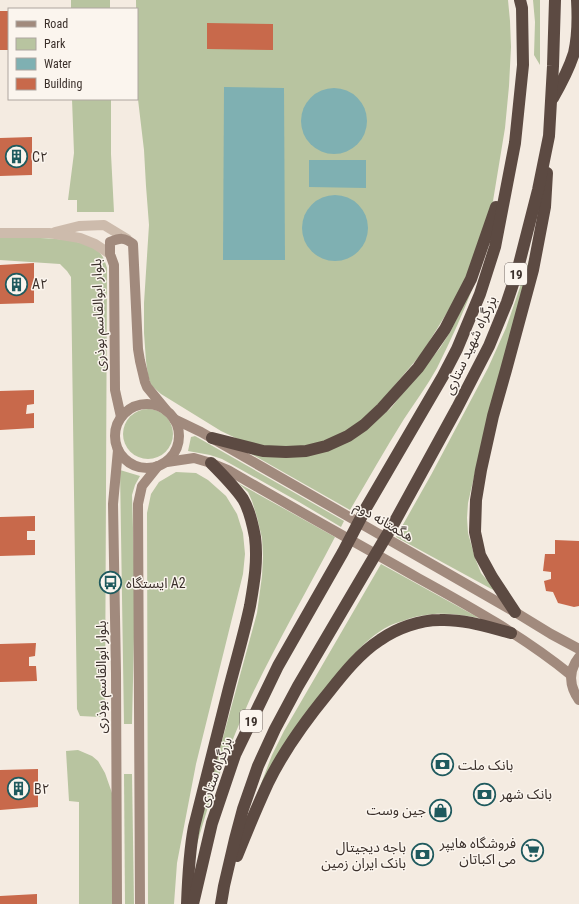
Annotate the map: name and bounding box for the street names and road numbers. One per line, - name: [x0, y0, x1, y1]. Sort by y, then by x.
- street label: بلوار ابوالقاسم بوذری: [88, 258, 111, 372]
- road number: 19: [505, 263, 527, 285]
- street label: بزرگراه شهید ستاری: [440, 293, 501, 397]
- street label: هگمتانه دوم: [350, 498, 417, 547]
- street label: بلوار ابوالقاسم بوذری: [93, 620, 112, 733]
- road number: 19: [240, 710, 262, 732]
- street label: بزرگراه ستاری: [195, 735, 236, 809]

